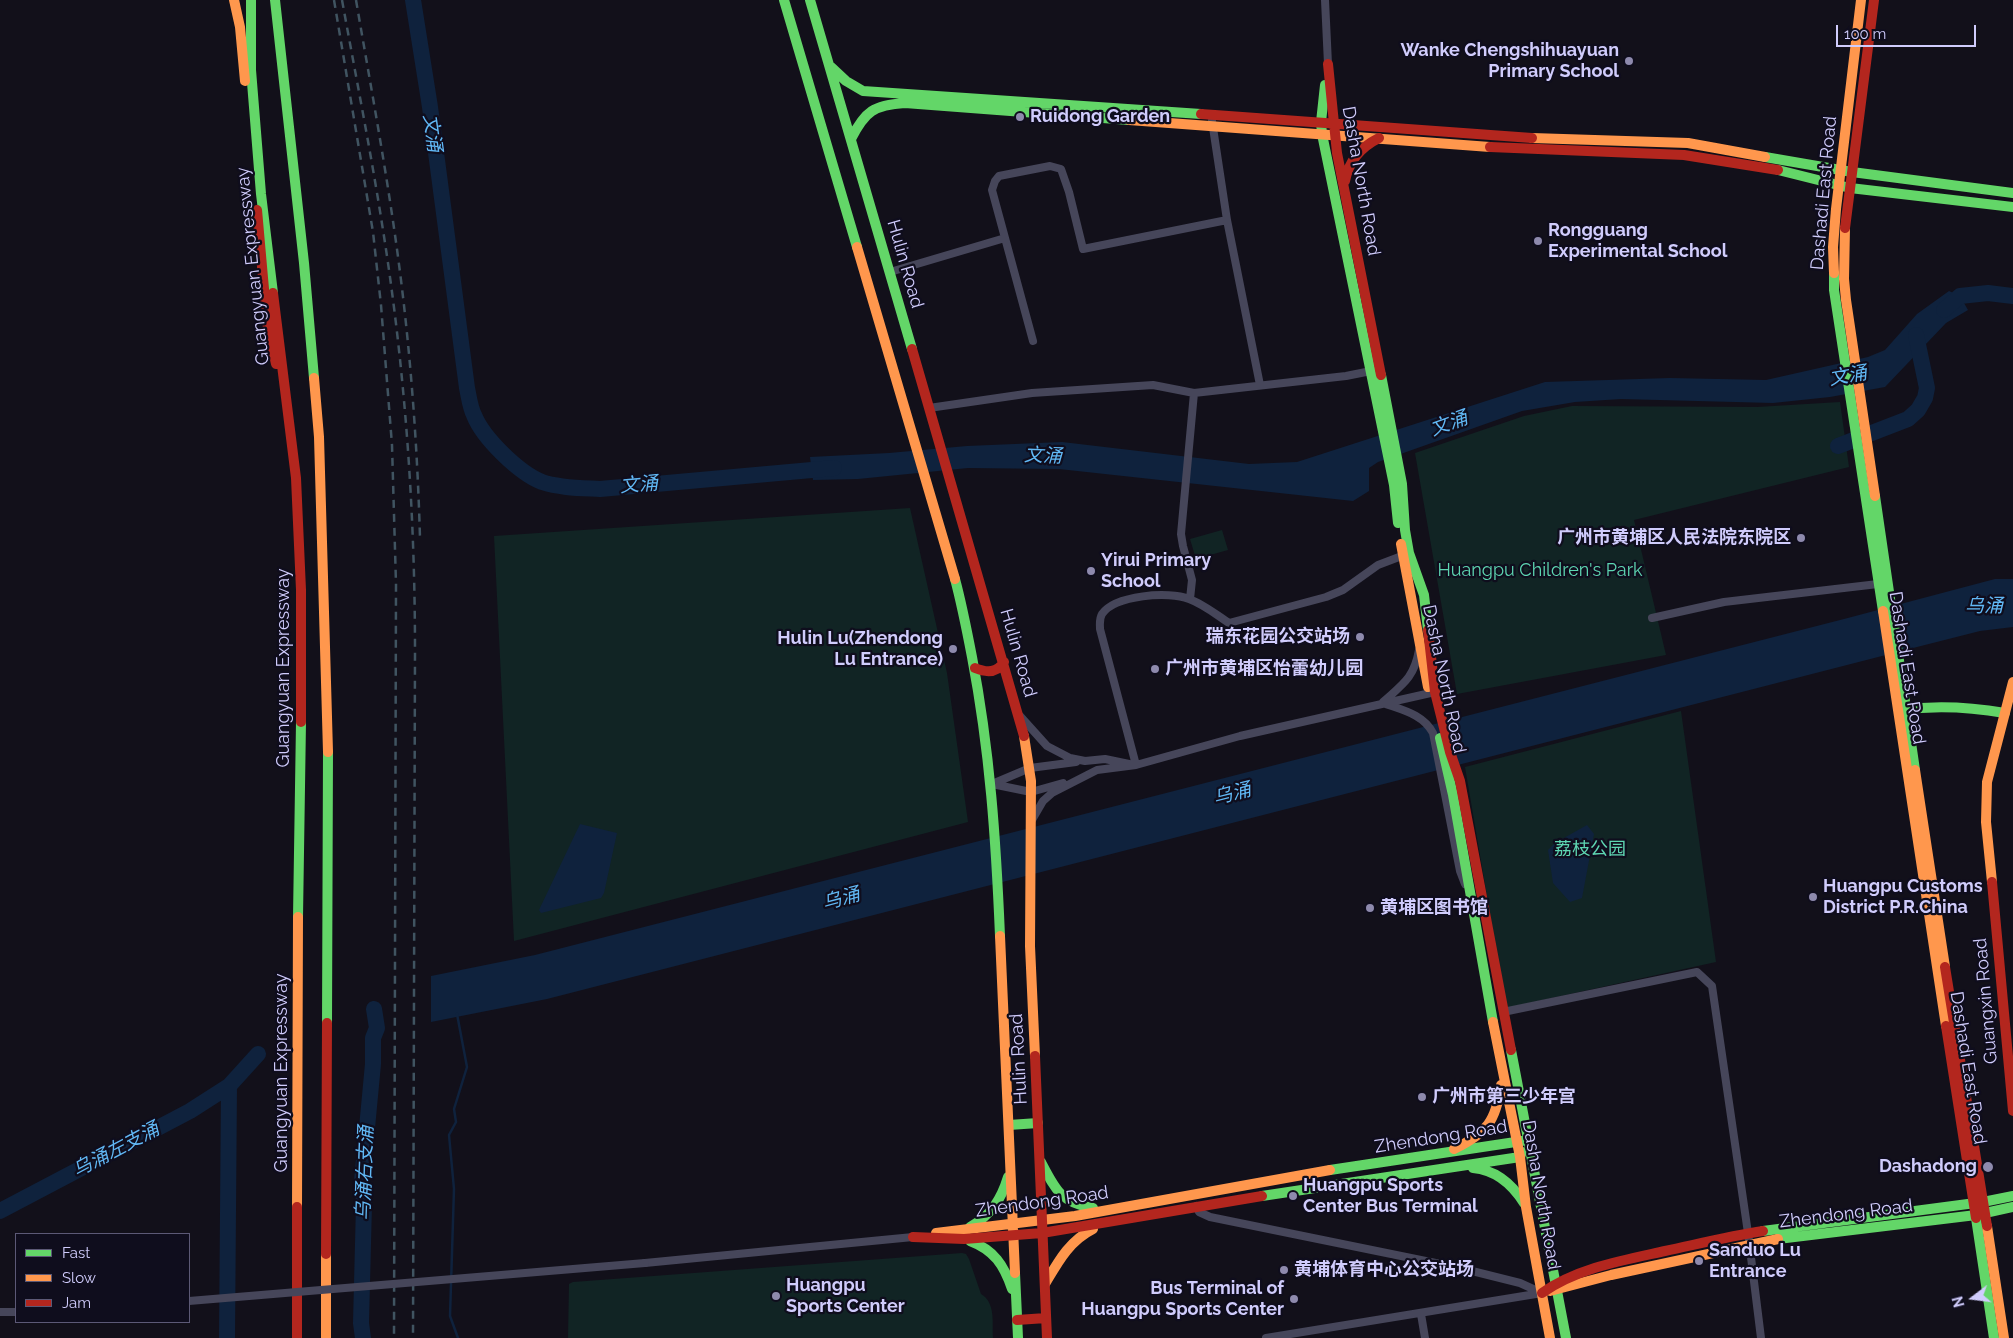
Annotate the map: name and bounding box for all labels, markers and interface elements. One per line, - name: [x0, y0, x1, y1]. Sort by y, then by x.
- scale bar: [1838, 15, 1978, 47]
- text: 100 m: [1844, 25, 1886, 43]
- place label: Wanke Chengshihuayuan Primary School: [1400, 40, 1619, 82]
- marker: Wanke Chengshihuayuan Primary School: [1623, 55, 1635, 67]
- street label: Dasha North Road: [1337, 105, 1385, 257]
- place label: Ruidong Garden: [1030, 106, 1170, 128]
- marker: Ruidong Garden: [1014, 111, 1026, 123]
- water label: 文涌: [418, 113, 446, 153]
- street label: Dashadi East Road: [1807, 115, 1841, 271]
- street label: Guangyuan Expressway: [232, 166, 274, 366]
- street label: Hulin Road: [882, 217, 928, 311]
- place label: Rongguang Experimental School: [1548, 220, 1727, 262]
- marker: Rongguang Experimental School: [1532, 235, 1544, 247]
- water label: 文涌: [1827, 361, 1869, 391]
- water label: 文涌: [1427, 407, 1471, 441]
- water label: 文涌: [1024, 444, 1062, 468]
- water label: 文涌: [619, 472, 659, 498]
- place label: 广州市黄埔区人民法院东院区: [1557, 527, 1791, 549]
- marker: 广州市黄埔区人民法院东院区: [1795, 532, 1807, 544]
- place label: Yirui Primary School: [1101, 550, 1211, 592]
- park label: Huangpu Children's Park: [1437, 560, 1643, 582]
- marker: Yirui Primary School: [1085, 565, 1097, 577]
- street label: Guangyuan Expressway: [273, 569, 295, 767]
- street label: Dashadi East Road: [1884, 590, 1930, 746]
- water label: 乌涌: [1965, 595, 2003, 617]
- street label: Dasha North Road: [1418, 603, 1470, 755]
- street label: Hulin Road: [995, 606, 1041, 700]
- place label: 瑞东花园公交站场: [1206, 626, 1350, 648]
- place label: Hulin Lu(Zhendong Lu Entrance): [777, 628, 943, 670]
- marker: 瑞东花园公交站场: [1354, 631, 1366, 643]
- marker: Hulin Lu(Zhendong Lu Entrance): [947, 643, 959, 655]
- place label: 广州市黄埔区怡蕾幼儿园: [1165, 658, 1363, 680]
- marker: 广州市黄埔区怡蕾幼儿园: [1149, 663, 1161, 675]
- water label: 乌涌: [1211, 778, 1253, 810]
- park label: 荔枝公园: [1554, 839, 1626, 861]
- place label: Huangpu Customs District P.R.China: [1823, 876, 1983, 919]
- water label: 乌涌: [820, 883, 862, 915]
- marker: Huangpu Customs District P.R.China: [1807, 891, 1819, 903]
- place label: 黄埔区图书馆: [1380, 897, 1488, 919]
- marker: 黄埔区图书馆: [1364, 902, 1376, 914]
- street label: Guangxin Road: [1970, 937, 2002, 1065]
- street label: Guangyuan Expressway: [271, 974, 293, 1172]
- street label: Dashadi East Road: [1945, 990, 1991, 1146]
- street label: Hulin Road: [1006, 1013, 1032, 1105]
- place label: 广州市第三少年宫: [1432, 1086, 1576, 1108]
- marker: 广州市第三少年宫: [1416, 1091, 1428, 1103]
- street label: Zhendong Road: [1373, 1116, 1509, 1158]
- water label: 乌涌左支涌: [69, 1118, 163, 1182]
- street label: Dasha North Road: [1517, 1119, 1565, 1271]
- water label: 乌涌右支涌: [352, 1125, 378, 1221]
- place label: Dashadong: [1879, 1156, 1977, 1178]
- marker: Dashadong: [1981, 1160, 1995, 1174]
- place label: Huangpu Sports Center Bus Terminal: [1303, 1175, 1478, 1218]
- street label: Zhendong Road: [974, 1182, 1110, 1222]
- marker: Huangpu Sports Center Bus Terminal: [1287, 1190, 1299, 1202]
- street label: Zhendong Road: [1778, 1195, 1914, 1233]
- legend: [15, 1233, 190, 1323]
- place label: Sanduo Lu Entrance: [1709, 1240, 1801, 1282]
- text: Fast: [62, 1244, 90, 1262]
- marker: Sanduo Lu Entrance: [1693, 1255, 1705, 1267]
- place label: 黄埔体育中心公交站场: [1294, 1259, 1474, 1281]
- marker: 黄埔体育中心公交站场: [1278, 1264, 1290, 1276]
- text: Slow: [62, 1269, 96, 1287]
- north arrow: [1948, 1273, 1998, 1323]
- place label: Huangpu Sports Center: [786, 1275, 905, 1318]
- place label: Bus Terminal of Huangpu Sports Center: [1081, 1278, 1284, 1320]
- marker: Huangpu Sports Center: [770, 1290, 782, 1302]
- marker: Bus Terminal of Huangpu Sports Center: [1288, 1293, 1300, 1305]
- text: Jam: [62, 1294, 91, 1312]
- text: N: [1949, 1295, 1968, 1309]

